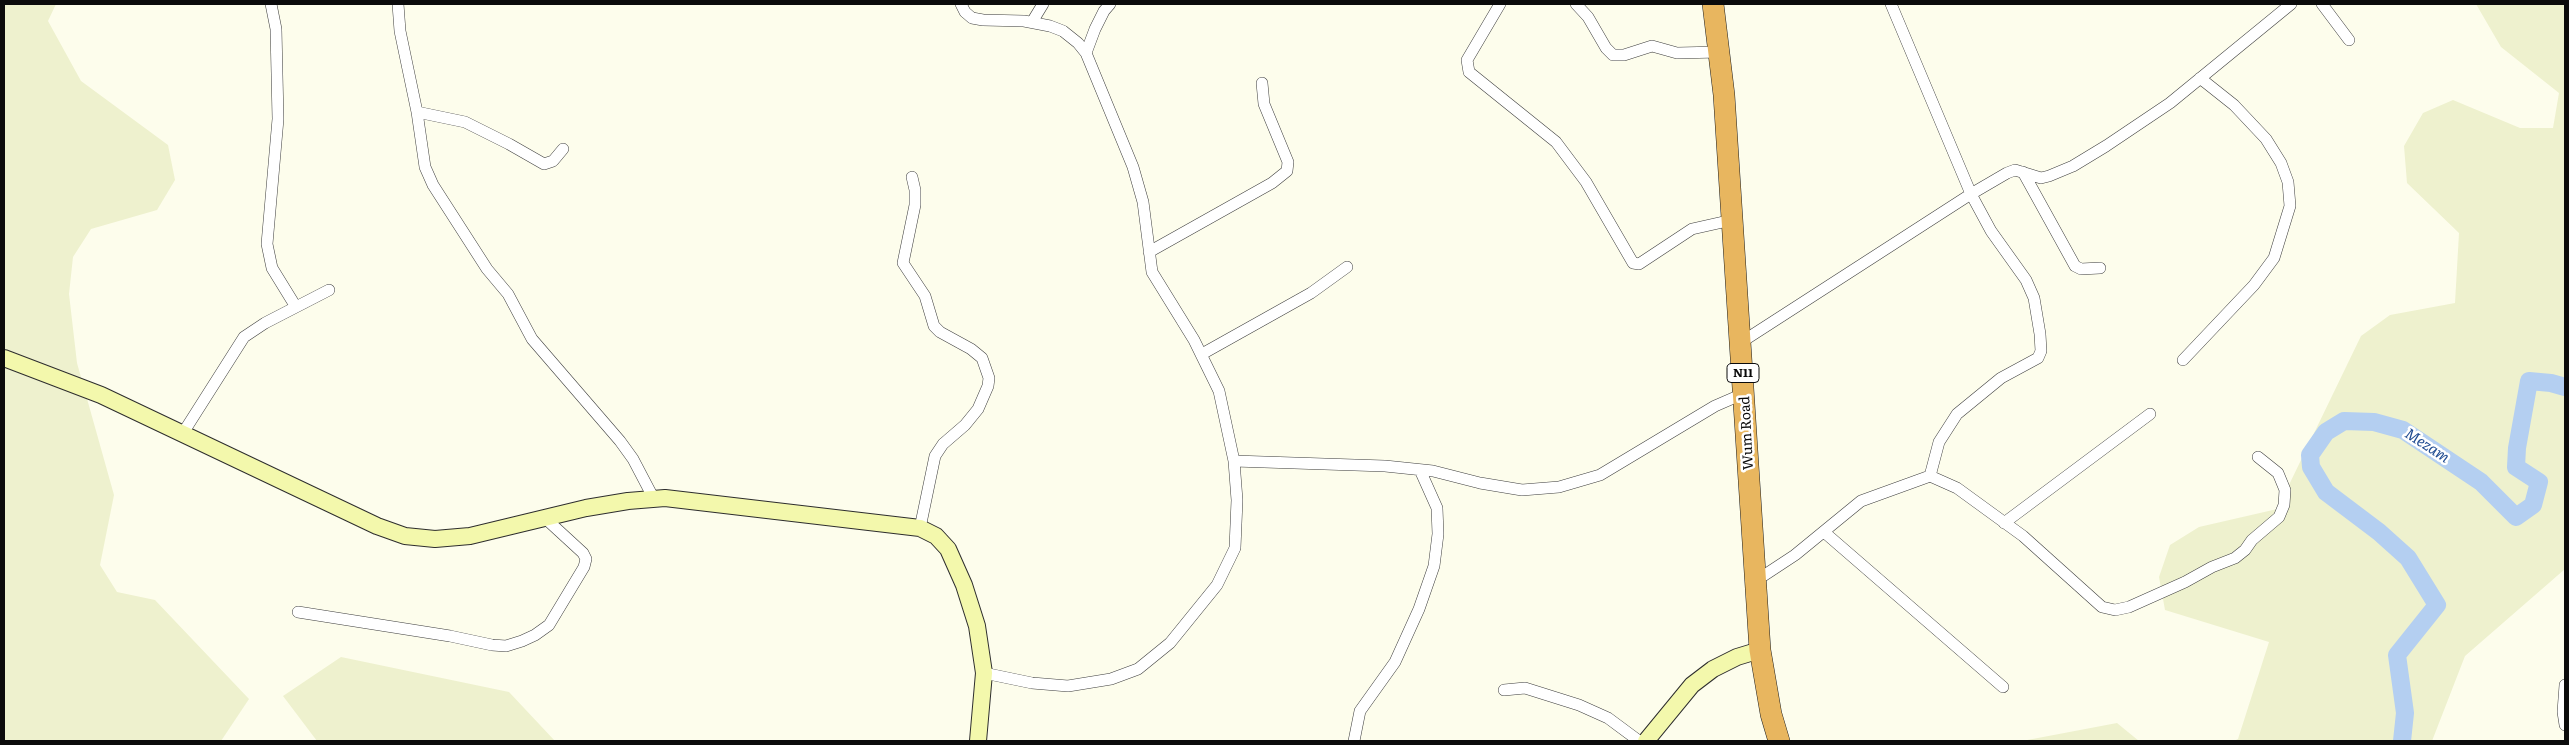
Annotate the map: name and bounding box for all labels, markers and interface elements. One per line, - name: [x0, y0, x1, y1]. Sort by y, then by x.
- road number: N11: [1727, 363, 1759, 382]
- street label: Wum Road: [1737, 396, 1757, 470]
- water label: Mezam: [2401, 425, 2453, 467]

